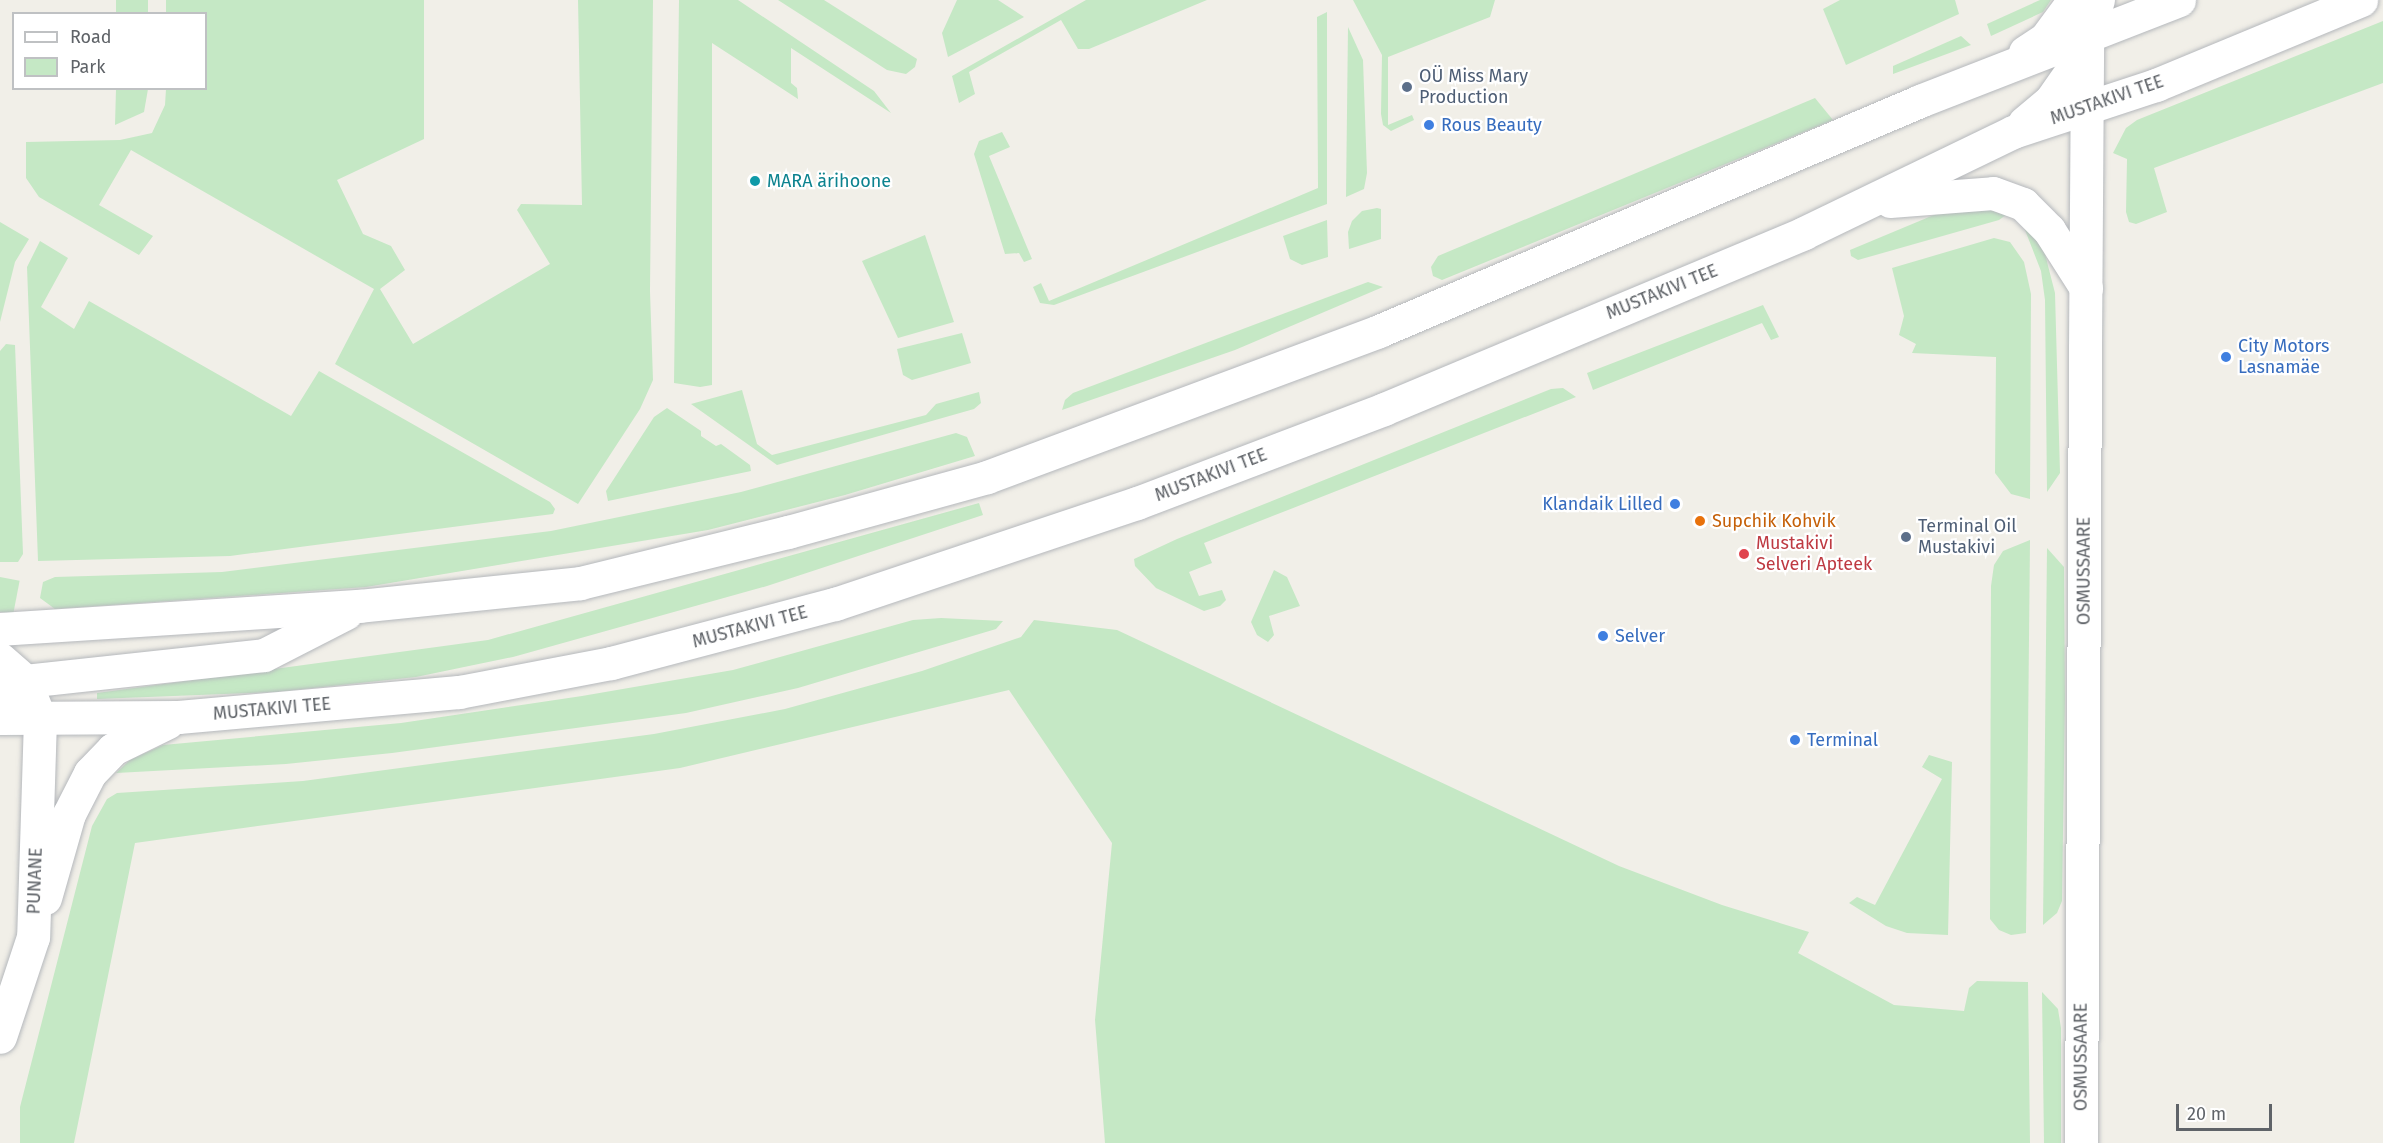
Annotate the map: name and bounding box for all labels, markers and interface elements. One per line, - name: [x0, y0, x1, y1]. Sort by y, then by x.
- legend: [12, 12, 207, 90]
- text: Road: [70, 26, 112, 48]
- text: Park: [70, 56, 105, 78]
- place label: OÜ Miss Mary Production: [1419, 66, 1528, 109]
- street label: MUSTAKIVI TEE: [2047, 70, 2167, 130]
- marker: OÜ Miss Mary Production: [1400, 80, 1414, 94]
- place label: Rous Beauty: [1441, 114, 1542, 136]
- marker: Rous Beauty: [1422, 118, 1436, 132]
- place label: MARA ärihoone: [767, 170, 891, 192]
- marker: MARA ärihoone: [748, 174, 762, 188]
- street label: MUSTAKIVI TEE: [1603, 260, 1721, 324]
- place label: City Motors Lasnamäe: [2238, 336, 2330, 378]
- marker: City Motors Lasnamäe: [2219, 350, 2233, 364]
- street label: MUSTAKIVI TEE: [1152, 444, 1270, 506]
- place label: Klandaik Lilled: [1542, 493, 1663, 515]
- marker: Klandaik Lilled: [1668, 497, 1682, 511]
- place label: Supchik Kohvik: [1712, 510, 1836, 532]
- marker: Supchik Kohvik: [1693, 514, 1707, 528]
- place label: Terminal Oil Mustakivi: [1918, 516, 2017, 558]
- street label: OSMUSSAARE: [2073, 517, 2095, 625]
- marker: Terminal Oil Mustakivi: [1899, 530, 1913, 544]
- place label: Mustakivi Selveri Apteek: [1756, 533, 1872, 576]
- marker: Mustakivi Selveri Apteek: [1737, 547, 1751, 561]
- street label: MUSTAKIVI TEE: [690, 601, 810, 653]
- place label: Selver: [1615, 625, 1665, 647]
- marker: Selver: [1596, 629, 1610, 643]
- street label: MUSTAKIVI TEE: [212, 693, 332, 725]
- place label: Terminal: [1807, 729, 1878, 751]
- marker: Terminal: [1788, 733, 1802, 747]
- street label: PUNANE: [23, 847, 47, 915]
- street label: OSMUSSAARE: [2070, 1003, 2092, 1111]
- scale bar: [2179, 1092, 2275, 1130]
- text: 20 m: [2187, 1103, 2226, 1125]

